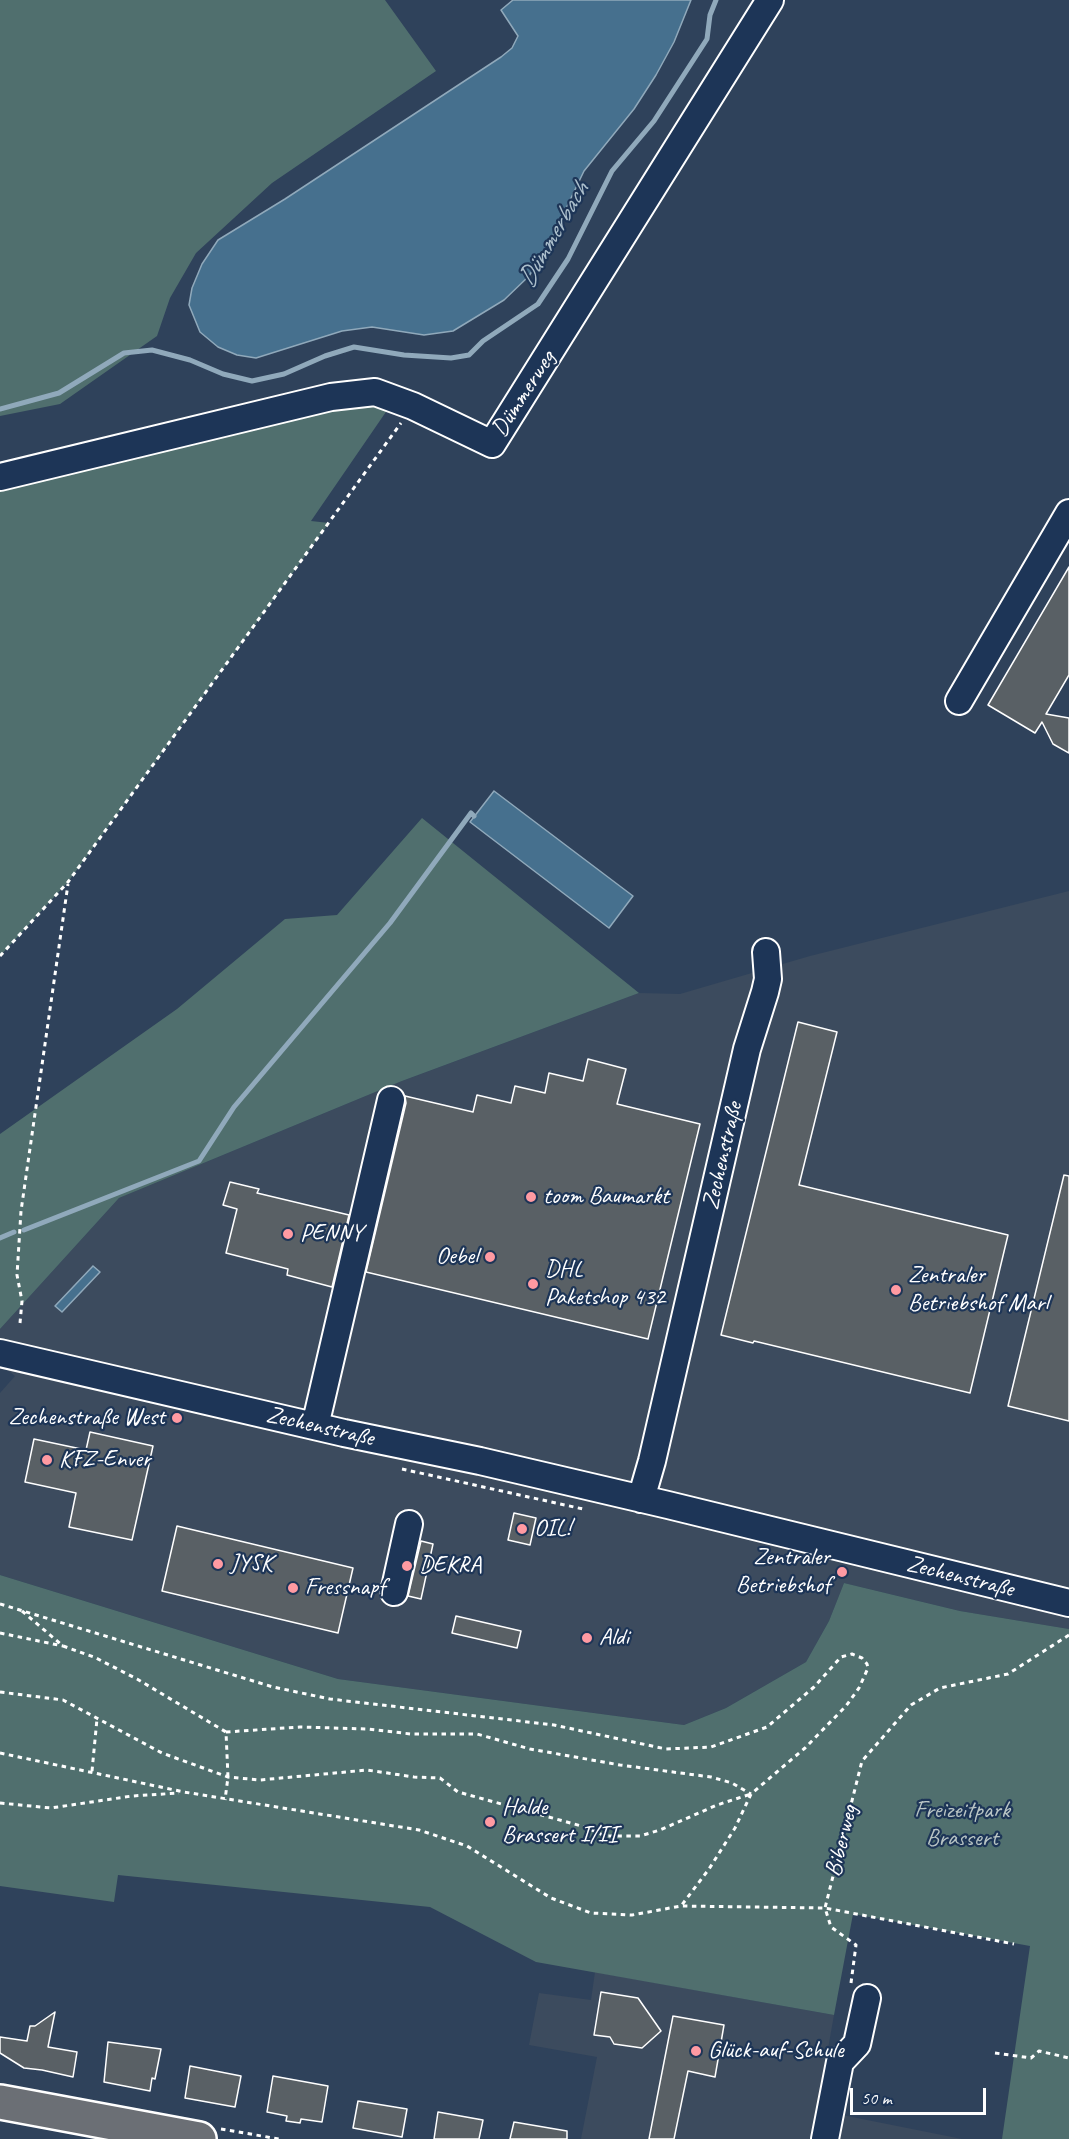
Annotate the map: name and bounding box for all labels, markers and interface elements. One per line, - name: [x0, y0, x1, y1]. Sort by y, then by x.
- water label: Dümmerbach: [512, 177, 596, 293]
- street label: Dümmerweg: [486, 346, 562, 442]
- street label: Zechenstraße: [697, 1099, 749, 1213]
- place label: toom Baumarkt: [543, 1183, 669, 1211]
- marker: toom Baumarkt: [524, 1190, 538, 1204]
- place label: PENNY: [300, 1220, 363, 1248]
- marker: PENNY: [281, 1227, 295, 1241]
- place label: Oebel: [436, 1243, 478, 1271]
- marker: Oebel: [483, 1250, 497, 1264]
- place label: DHL Paketshop 432: [545, 1256, 665, 1312]
- place label: Zentraler Betriebshof Marl: [908, 1262, 1048, 1318]
- marker: DHL Paketshop 432: [526, 1277, 540, 1291]
- marker: Zentraler Betriebshof Marl: [889, 1283, 903, 1297]
- street label: Zechenstraße: [263, 1401, 377, 1453]
- place label: Zechenstraße West: [8, 1404, 165, 1432]
- marker: Zechenstraße West: [170, 1411, 184, 1425]
- place label: KFZ-Enver: [59, 1446, 151, 1474]
- marker: KFZ-Enver: [40, 1453, 54, 1467]
- place label: OIL!: [534, 1515, 571, 1543]
- marker: OIL!: [515, 1522, 529, 1536]
- place label: Zentraler Betriebshof: [736, 1544, 830, 1600]
- place label: JYSK: [230, 1550, 273, 1578]
- street label: Zechenstraße: [903, 1550, 1017, 1604]
- place label: DEKRA: [419, 1552, 481, 1580]
- marker: JYSK: [211, 1557, 225, 1571]
- marker: DEKRA: [400, 1559, 414, 1573]
- marker: Zentraler Betriebshof: [835, 1565, 849, 1579]
- place label: Fressnapf: [305, 1574, 385, 1602]
- marker: Fressnapf: [286, 1581, 300, 1595]
- place label: Aldi: [599, 1624, 629, 1652]
- marker: Aldi: [580, 1631, 594, 1645]
- place label: Halde Brassert I/II: [502, 1794, 617, 1850]
- park label: Freizeitpark Brassert: [914, 1797, 1010, 1853]
- street label: Biberweg: [819, 1802, 865, 1880]
- marker: Halde Brassert I/II: [483, 1815, 497, 1829]
- place label: Glück-auf-Schule: [708, 2037, 843, 2065]
- marker: Glück-auf-Schule: [689, 2044, 703, 2058]
- scale bar: [853, 2076, 990, 2114]
- text: 50 m: [861, 2087, 892, 2109]

